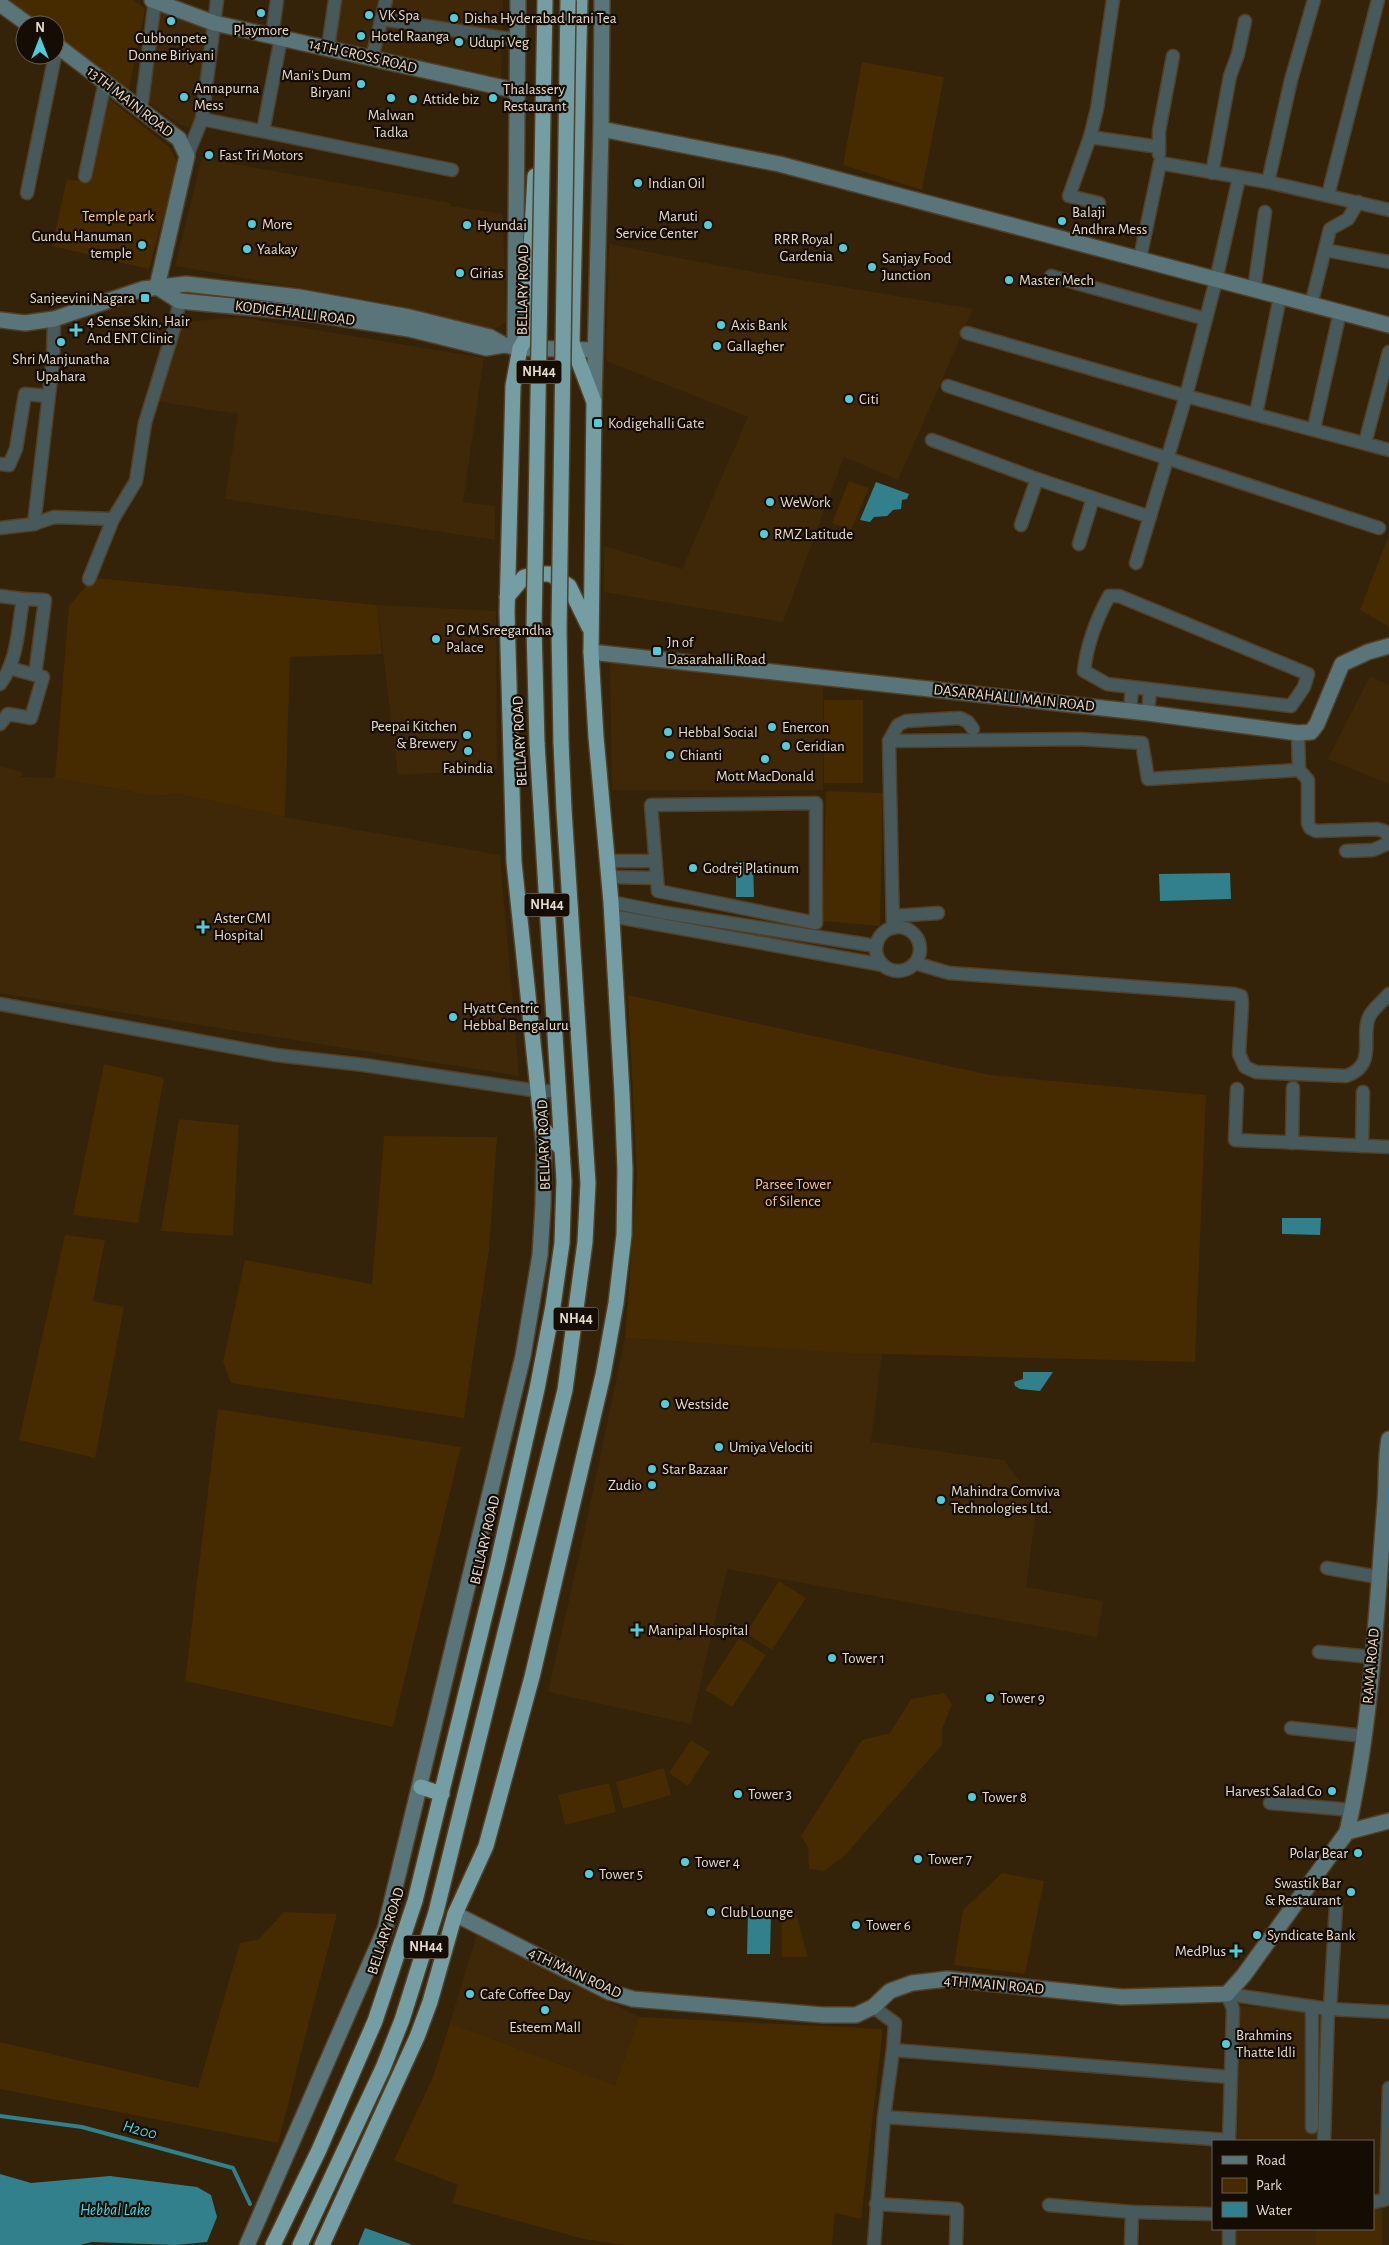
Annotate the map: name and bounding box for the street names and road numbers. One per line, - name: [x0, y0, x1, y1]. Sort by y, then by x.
- street label: 14TH CROSS ROAD: [308, 36, 419, 76]
- street label: 13TH MAIN ROAD: [84, 64, 176, 140]
- street label: BELLARY ROAD: [515, 244, 531, 335]
- street label: KODIGEHALLI ROAD: [234, 298, 356, 328]
- road number: NH44: [516, 361, 562, 384]
- street label: DASARAHALLI MAIN ROAD: [933, 682, 1096, 714]
- street label: BELLARY ROAD: [510, 695, 530, 787]
- road number: NH44: [524, 894, 570, 916]
- street label: BELLARY ROAD: [535, 1099, 553, 1191]
- road number: NH44: [554, 1308, 598, 1330]
- street label: BELLARY ROAD: [468, 1494, 503, 1586]
- street label: RAMA ROAD: [1360, 1627, 1382, 1704]
- street label: BELLARY ROAD: [365, 1885, 407, 1976]
- road number: NH44: [404, 1935, 448, 1958]
- street label: 4TH MAIN ROAD: [526, 1945, 624, 2001]
- street label: 4TH MAIN ROAD: [943, 1973, 1045, 1997]

